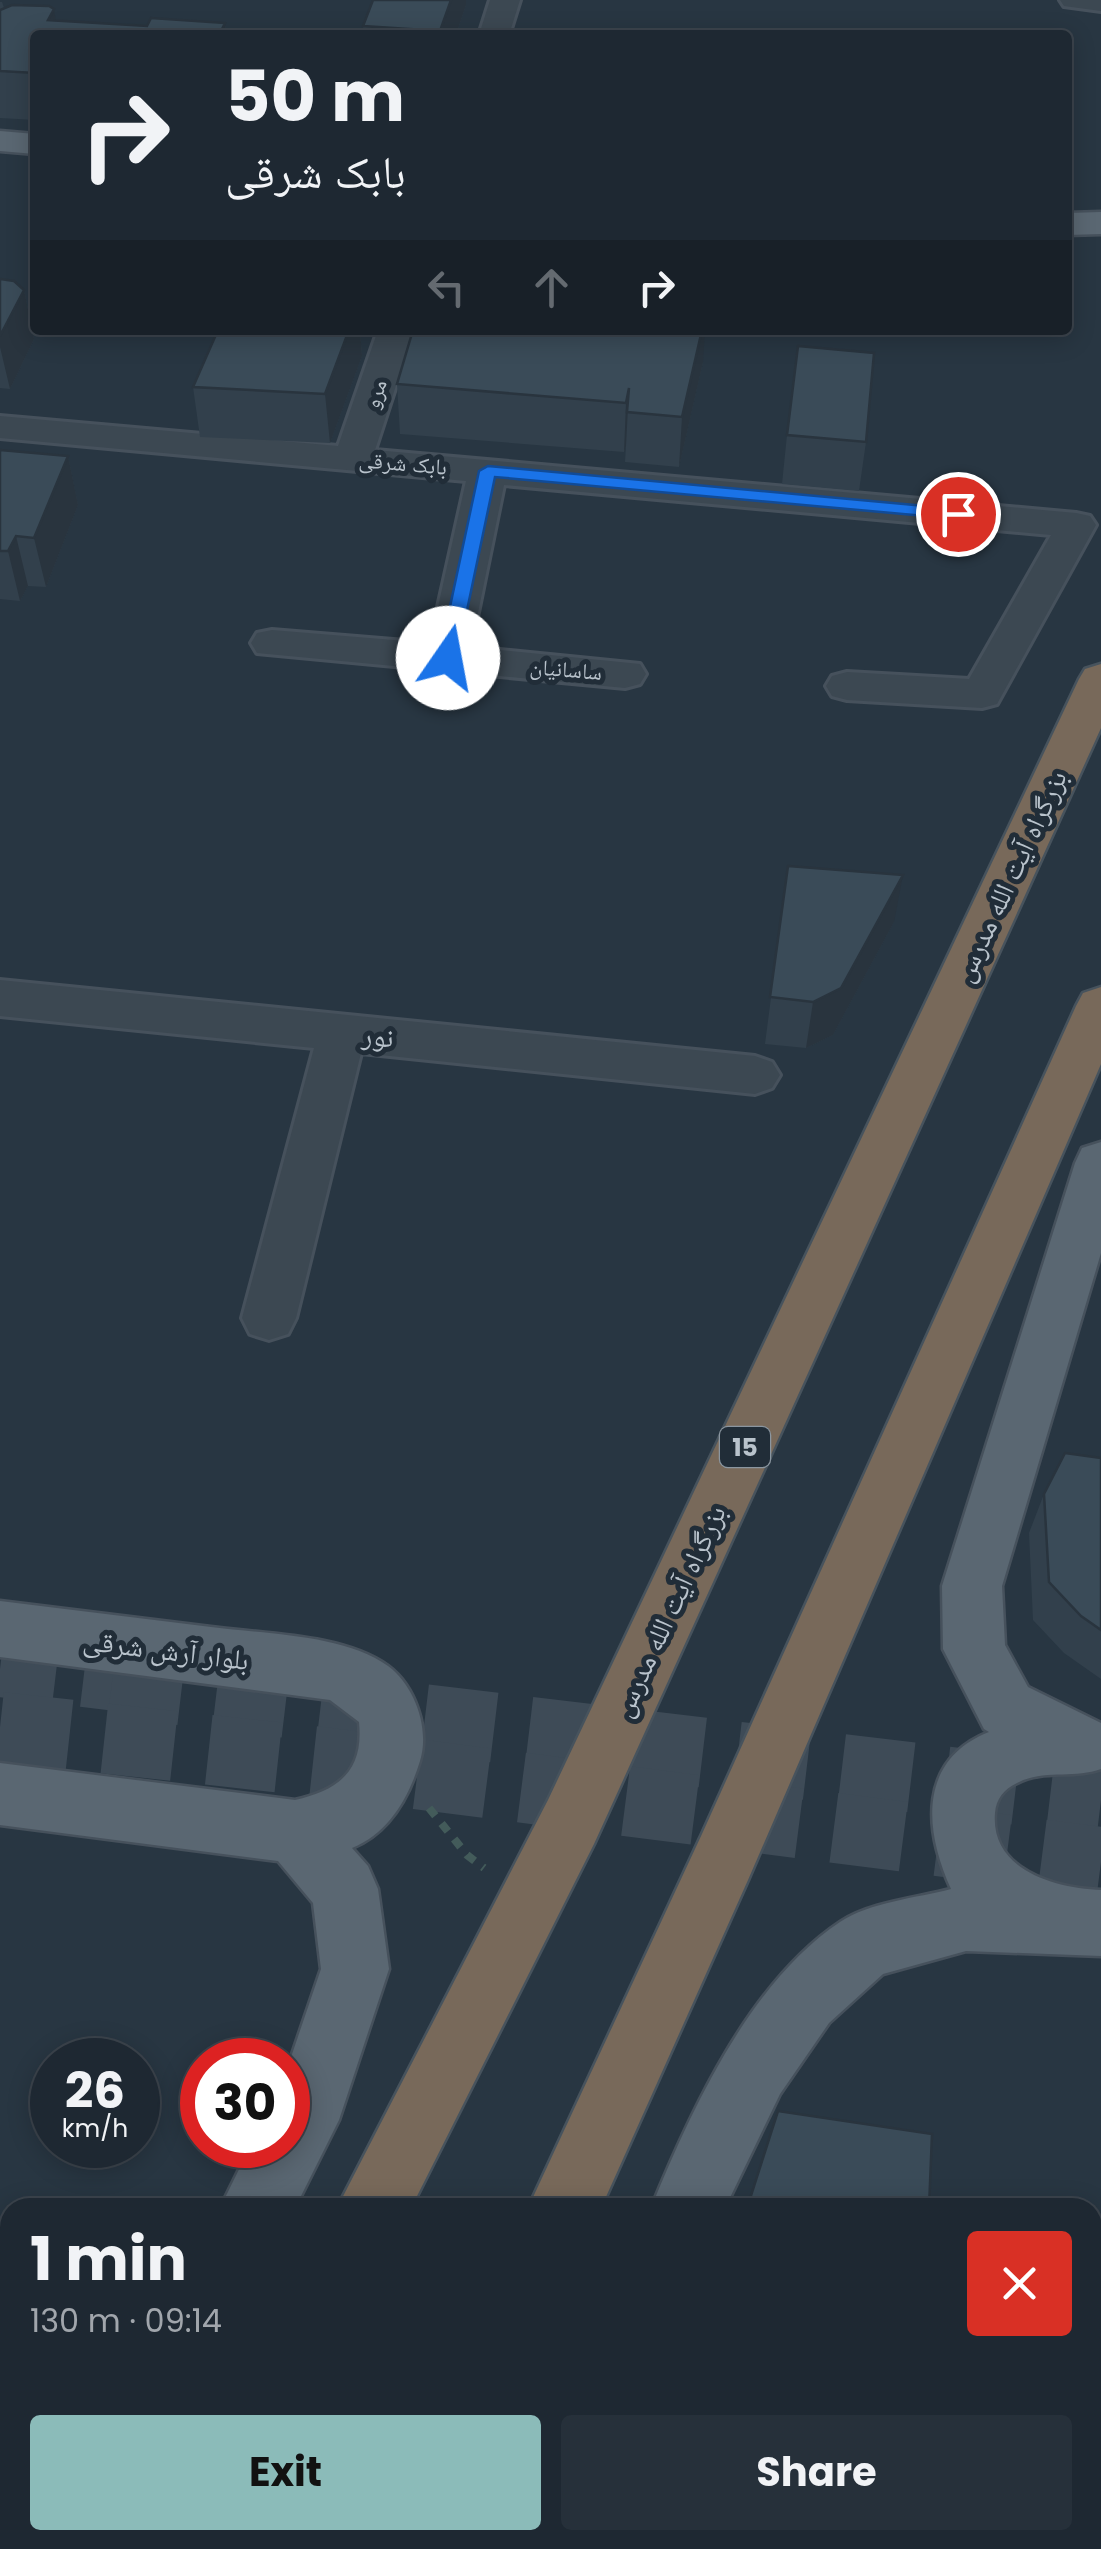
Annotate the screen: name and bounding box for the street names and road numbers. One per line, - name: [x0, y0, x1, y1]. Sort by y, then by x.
- street label: مرو: [356, 375, 395, 413]
- street label: بابک شرقی: [358, 444, 448, 483]
- street label: ساسانیان: [528, 651, 603, 688]
- street label: بزرگراه آیت الله مدرس: [944, 764, 1077, 989]
- street label: نور: [359, 1015, 396, 1058]
- road number: 15: [720, 1427, 770, 1467]
- street label: بزرگراه آیت الله مدرس: [603, 1499, 736, 1724]
- street label: بلوار آرش شرقی: [81, 1621, 251, 1680]

